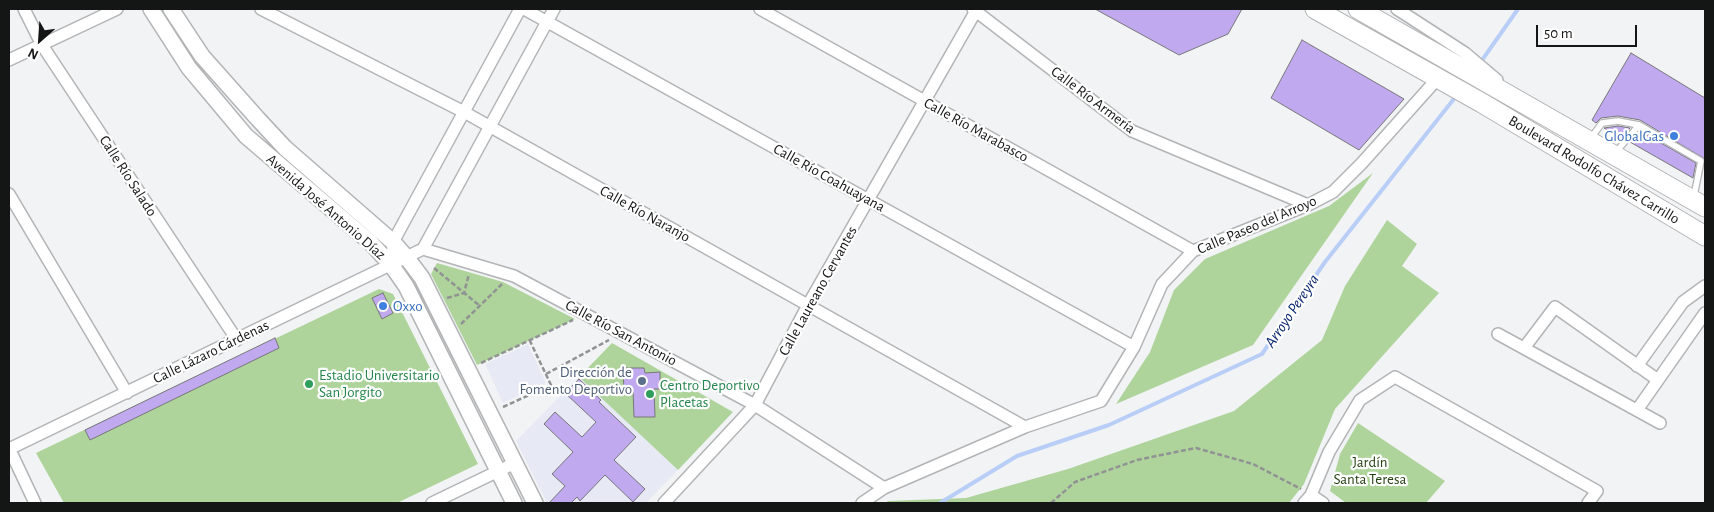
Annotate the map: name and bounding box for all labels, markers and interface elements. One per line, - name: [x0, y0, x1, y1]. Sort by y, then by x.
- north arrow: [15, 15, 65, 65]
- scale bar: [1539, 15, 1640, 47]
- text: 50 m: [1544, 26, 1573, 41]
- text: N: [26, 45, 41, 62]
- street label: Calle Río Armería: [1047, 62, 1139, 138]
- street label: Calle Río Marabasco: [921, 94, 1031, 166]
- street label: Boulevard Rodolfo Chávez Carrillo: [1505, 112, 1683, 228]
- place label: GlobalGas: [1604, 127, 1664, 145]
- marker: GlobalGas: [1668, 130, 1680, 142]
- street label: Calle Río Salado: [95, 132, 161, 220]
- street label: Calle Río Coahuayana: [770, 140, 888, 216]
- street label: Avenida José Antonio Díaz: [263, 150, 389, 264]
- street label: Calle Río Naranjo: [597, 182, 693, 246]
- street label: Calle Paseo del Arroyo: [1195, 192, 1319, 258]
- street label: Calle Laureano Cervantes: [775, 223, 861, 359]
- water label: Arroyo Pereyra: [1261, 271, 1323, 351]
- street label: Calle Río San Antonio: [562, 296, 680, 370]
- place label: Oxxo: [393, 297, 423, 315]
- marker: Oxxo: [377, 300, 389, 312]
- street label: Calle Lázaro Cárdenas: [150, 316, 272, 388]
- place label: Dirección de Fomento Deportivo: [520, 363, 632, 398]
- place label: Estadio Universitario San Jorgito: [319, 366, 440, 401]
- marker: Dirección de Fomento Deportivo: [636, 375, 648, 387]
- place label: Centro Deportivo Placetas: [660, 376, 760, 411]
- marker: Estadio Universitario San Jorgito: [303, 378, 315, 390]
- marker: Centro Deportivo Placetas: [644, 388, 656, 400]
- park label: Jardín Santa Teresa: [1334, 453, 1406, 488]

